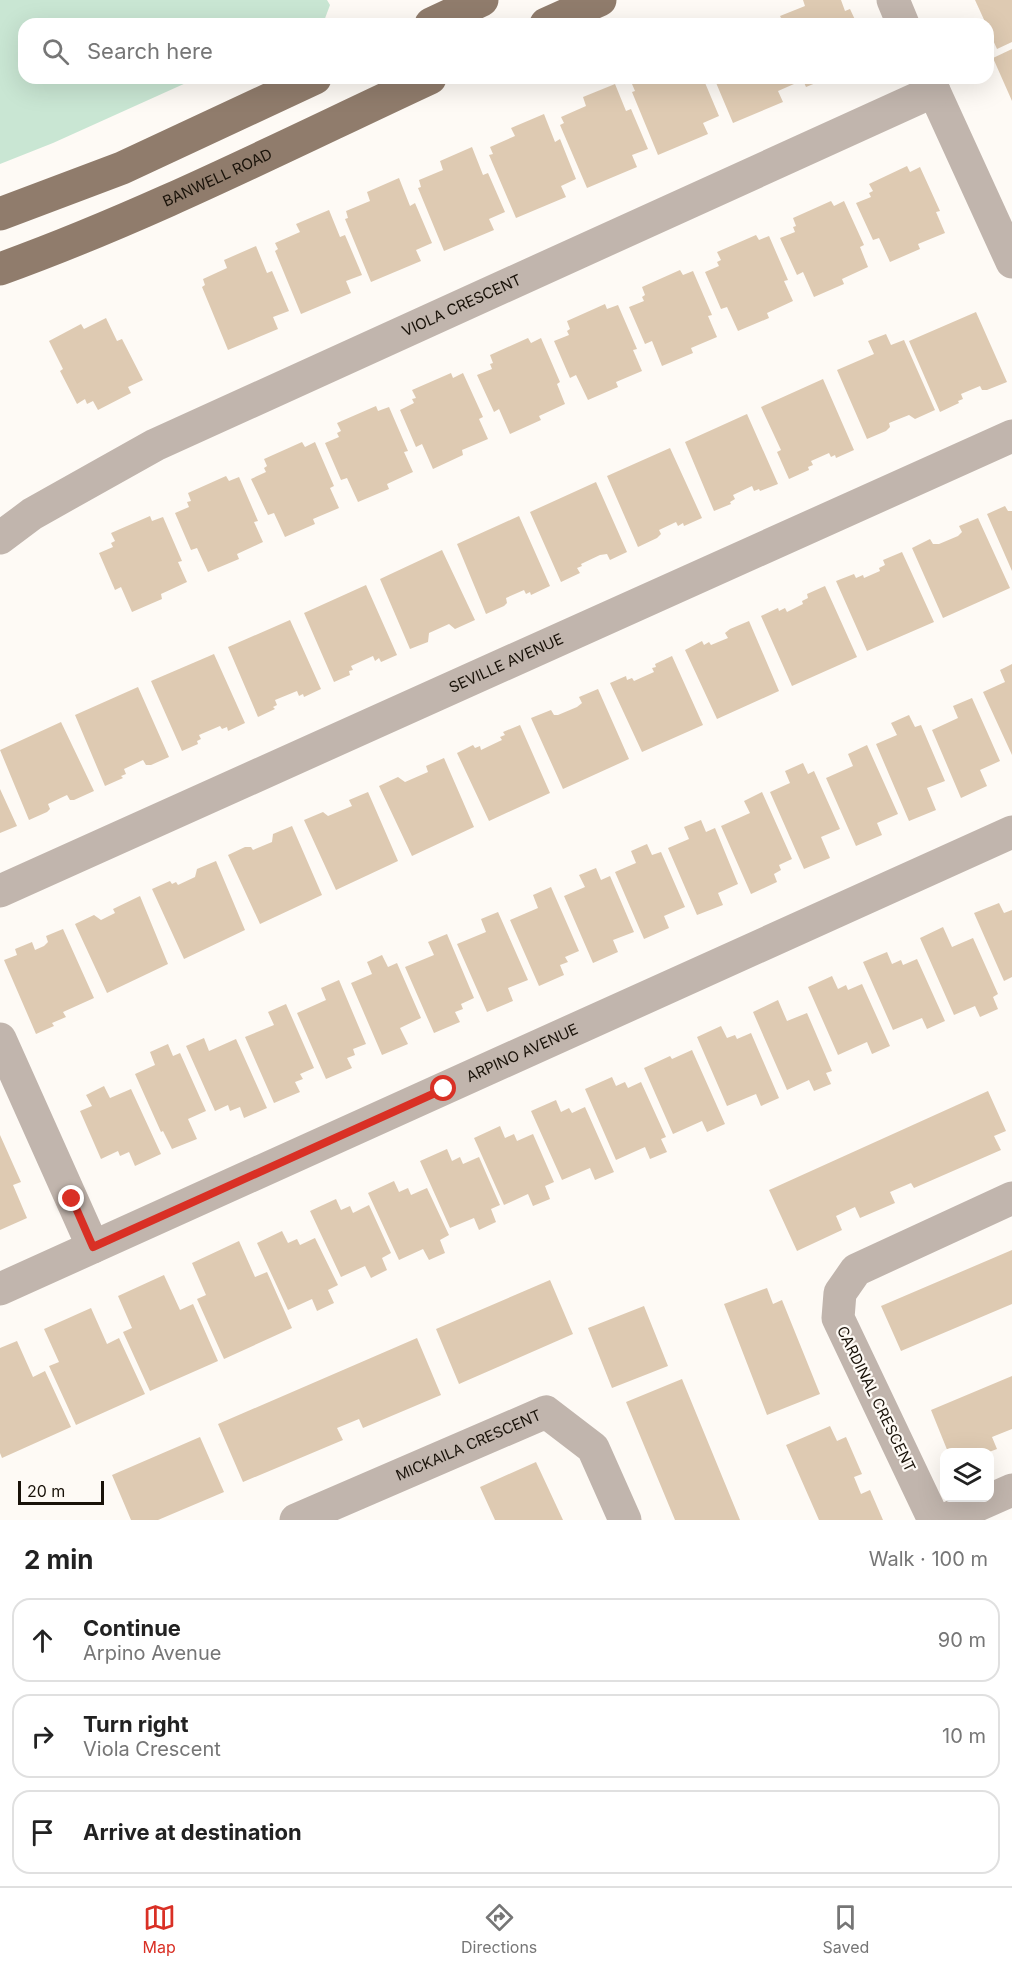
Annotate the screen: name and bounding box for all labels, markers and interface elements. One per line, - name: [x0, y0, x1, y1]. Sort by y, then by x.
- search box: [18, 18, 994, 84]
- icon: search: [39, 35, 72, 68]
- text: Search here: [87, 38, 213, 64]
- street label: BANWELL ROAD: [160, 144, 275, 211]
- street label: VIOLA CRESCENT: [399, 270, 524, 341]
- street label: SEVILLE AVENUE: [446, 629, 566, 697]
- street label: ARPINO AVENUE: [463, 1019, 581, 1086]
- route start: [430, 1075, 456, 1101]
- route end: [58, 1185, 84, 1211]
- street label: CARDINAL CRESCENT: [833, 1323, 920, 1475]
- street label: MICKAILA CRESCENT: [393, 1405, 544, 1485]
- map controls: [940, 1448, 994, 1502]
- button: layers: [940, 1448, 994, 1502]
- scale bar: [18, 1478, 104, 1506]
- text: 20 m: [27, 1481, 65, 1501]
- text: 2 min: [24, 1544, 94, 1575]
- text: Walk · 100 m: [869, 1547, 988, 1571]
- text: Continue: [83, 1615, 181, 1641]
- icon: ahead: [26, 1624, 59, 1657]
- text: 90 m: [938, 1628, 986, 1652]
- text: Arpino Avenue: [83, 1641, 221, 1665]
- text: Turn right: [83, 1711, 189, 1737]
- icon: right: [26, 1720, 59, 1753]
- text: 10 m: [942, 1724, 986, 1748]
- text: Viola Crescent: [83, 1737, 221, 1761]
- icon: arrive: [26, 1816, 59, 1849]
- text: Arrive at destination: [83, 1819, 302, 1845]
- tab: Map: [143, 1901, 176, 1957]
- tab: Directions: [461, 1901, 537, 1957]
- tab: Saved: [823, 1901, 869, 1957]

